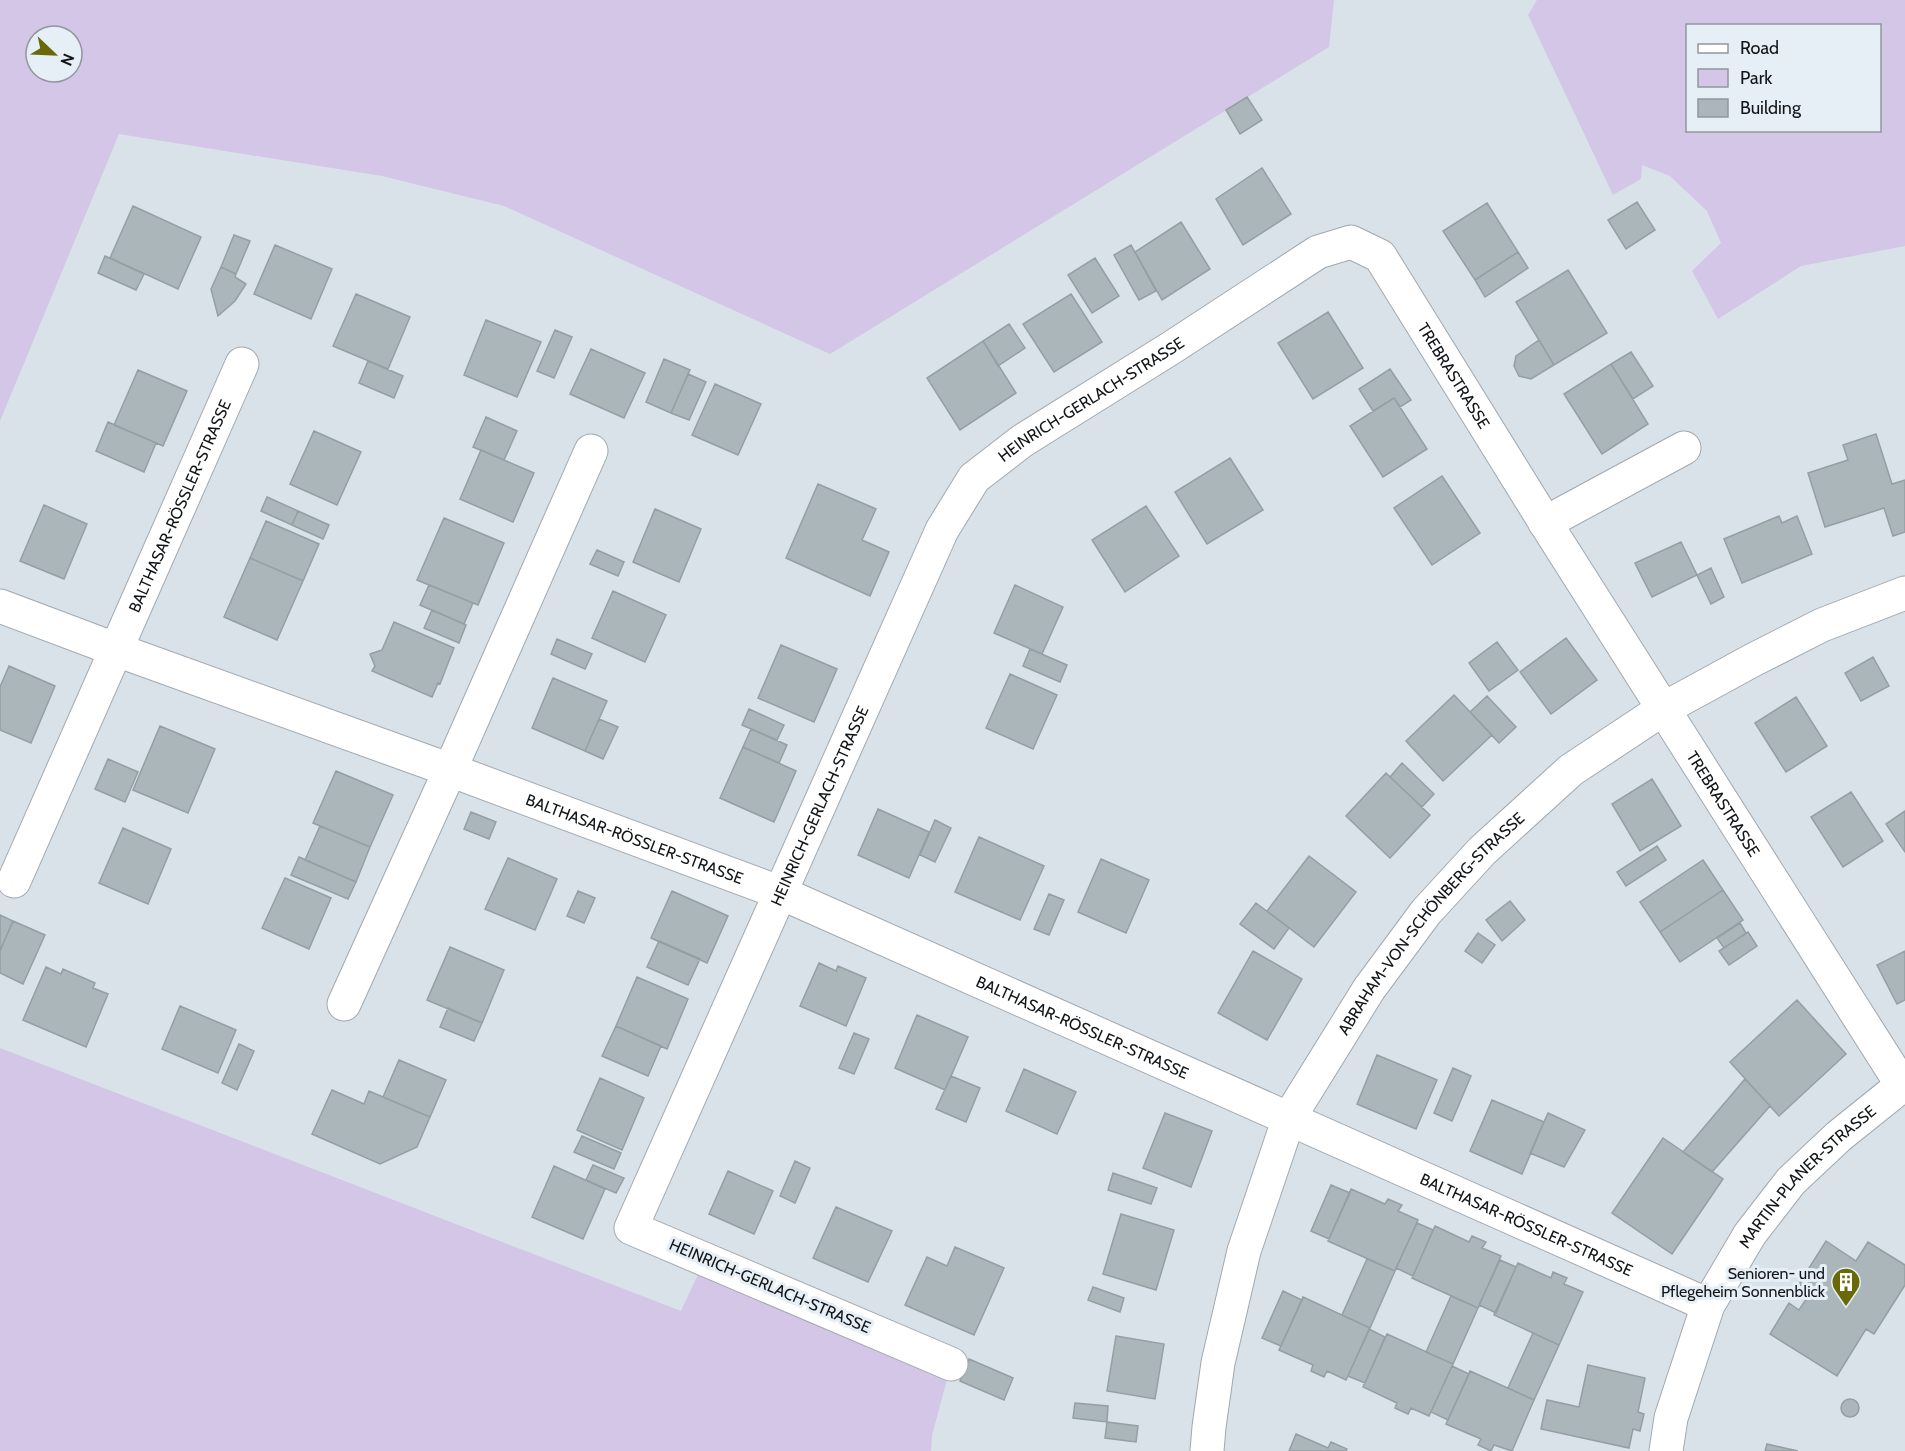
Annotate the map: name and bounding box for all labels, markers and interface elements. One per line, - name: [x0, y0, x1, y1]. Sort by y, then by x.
- north arrow: [24, 24, 84, 84]
- legend: [1686, 24, 1881, 132]
- text: Road: [1740, 37, 1779, 59]
- text: N: [56, 51, 78, 69]
- text: Park: [1740, 67, 1773, 89]
- text: Building: [1740, 97, 1802, 119]
- street label: TREBRASTRASSE: [1414, 319, 1494, 432]
- street label: HEINRICH-GERLACH-STRASSE: [994, 333, 1187, 466]
- street label: BALTHASAR-RÖSSLER-STRASSE: [124, 396, 235, 615]
- street label: HEINRICH-GERLACH-STRASSE: [766, 703, 872, 909]
- street label: TREBRASTRASSE: [1683, 748, 1764, 860]
- street label: BALTHASAR-RÖSSLER-STRASSE: [523, 790, 746, 888]
- street label: ABRAHAM-VON-SCHÖNBERG-STRASSE: [1334, 808, 1528, 1038]
- street label: BALTHASAR-RÖSSLER-STRASSE: [973, 971, 1192, 1083]
- street label: MARTIN-PLANER-STRASSE: [1734, 1101, 1879, 1251]
- street label: BALTHASAR-RÖSSLER-STRASSE: [1417, 1169, 1636, 1280]
- street label: HEINRICH-GERLACH-STRASSE: [667, 1235, 874, 1337]
- place label: Senioren- und Pflegeheim Sonnenblick: [1661, 1264, 1826, 1301]
- building icon: Senioren- und Pflegeheim Sonnenblick: [1830, 1266, 1862, 1308]

